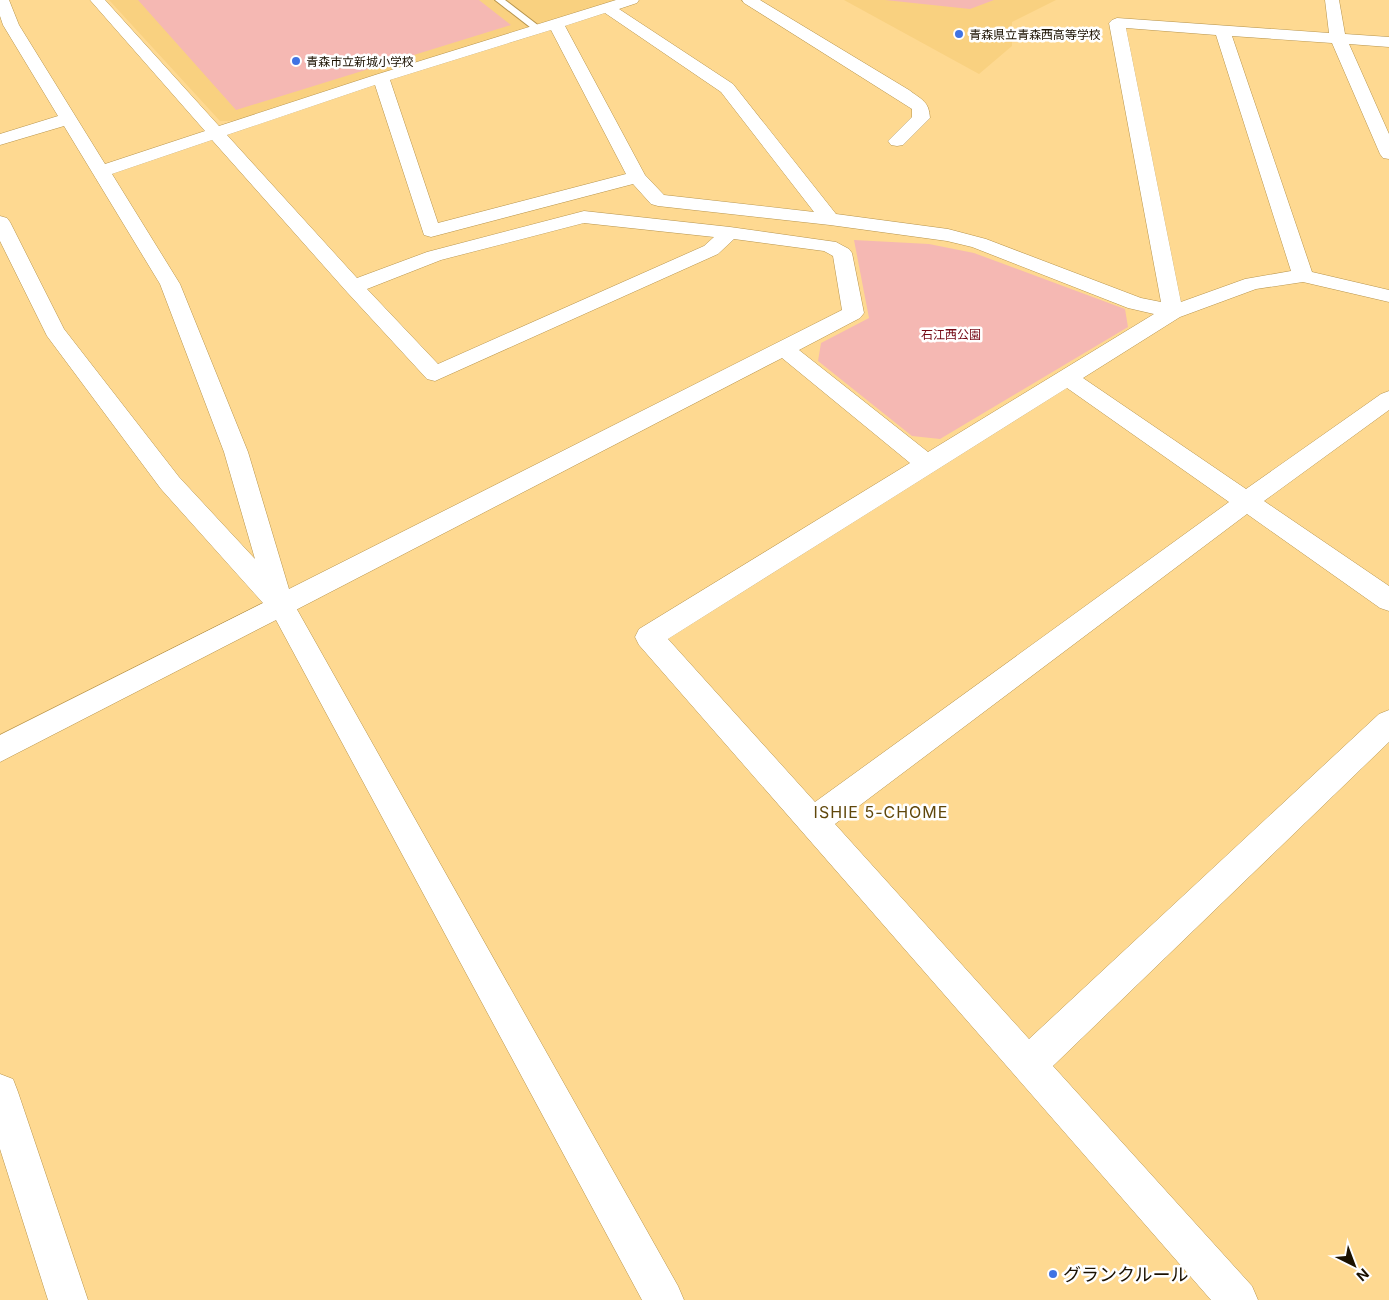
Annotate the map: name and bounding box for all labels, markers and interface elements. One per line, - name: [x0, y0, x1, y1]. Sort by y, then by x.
- place label: 青森県立青森西高等学校: [969, 27, 1101, 42]
- marker: 青森県立青森西高等学校: [953, 28, 965, 40]
- place label: 青森市立新城小学校: [306, 54, 414, 69]
- marker: 青森市立新城小学校: [290, 55, 302, 67]
- park label: 石江西公園: [921, 327, 981, 342]
- district label: ISHIE 5-CHOME: [814, 802, 948, 822]
- north arrow: [1329, 1240, 1379, 1290]
- place label: グランクルール: [1063, 1264, 1188, 1285]
- text: N: [1353, 1265, 1373, 1285]
- marker: グランクルール: [1047, 1268, 1059, 1280]

